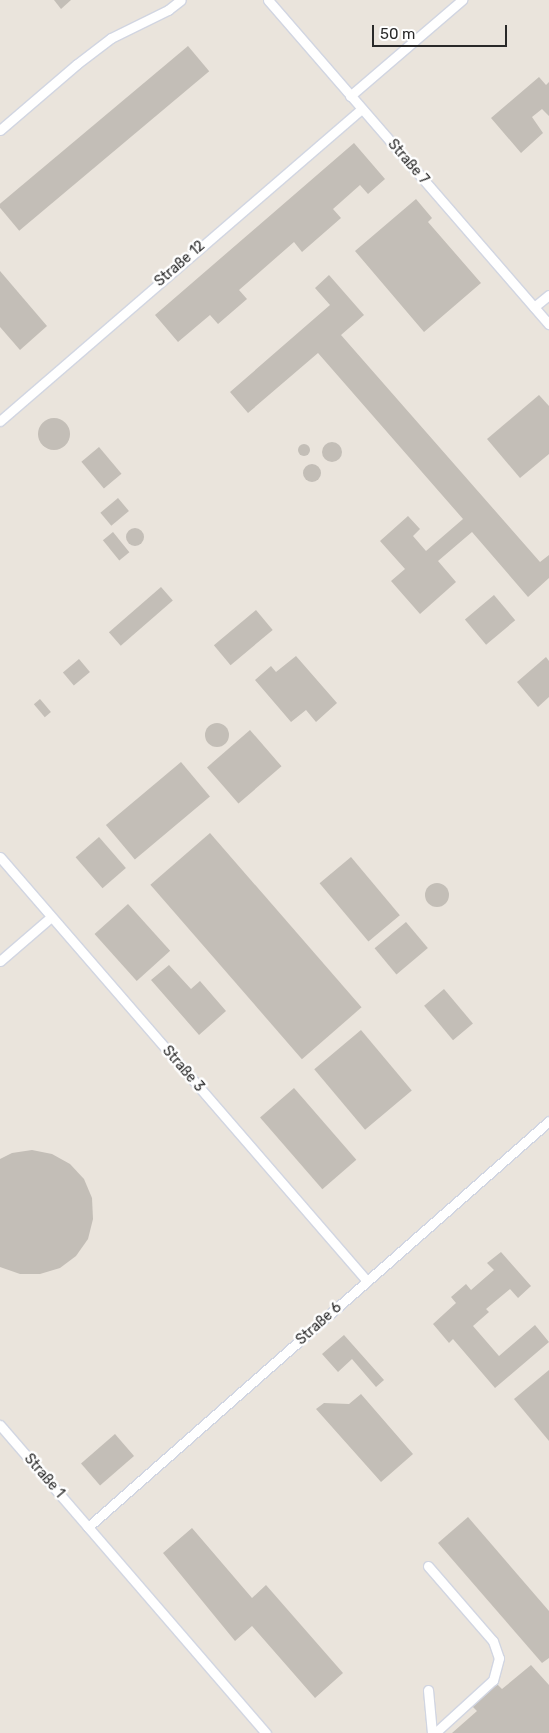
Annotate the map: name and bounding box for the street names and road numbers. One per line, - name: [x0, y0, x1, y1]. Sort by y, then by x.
- street label: Straße 7: [384, 136, 432, 188]
- street label: Straße 12: [152, 238, 208, 290]
- street label: Straße 3: [159, 1043, 207, 1095]
- street label: Straße 6: [293, 1299, 345, 1349]
- street label: Straße 1: [20, 1451, 68, 1501]

